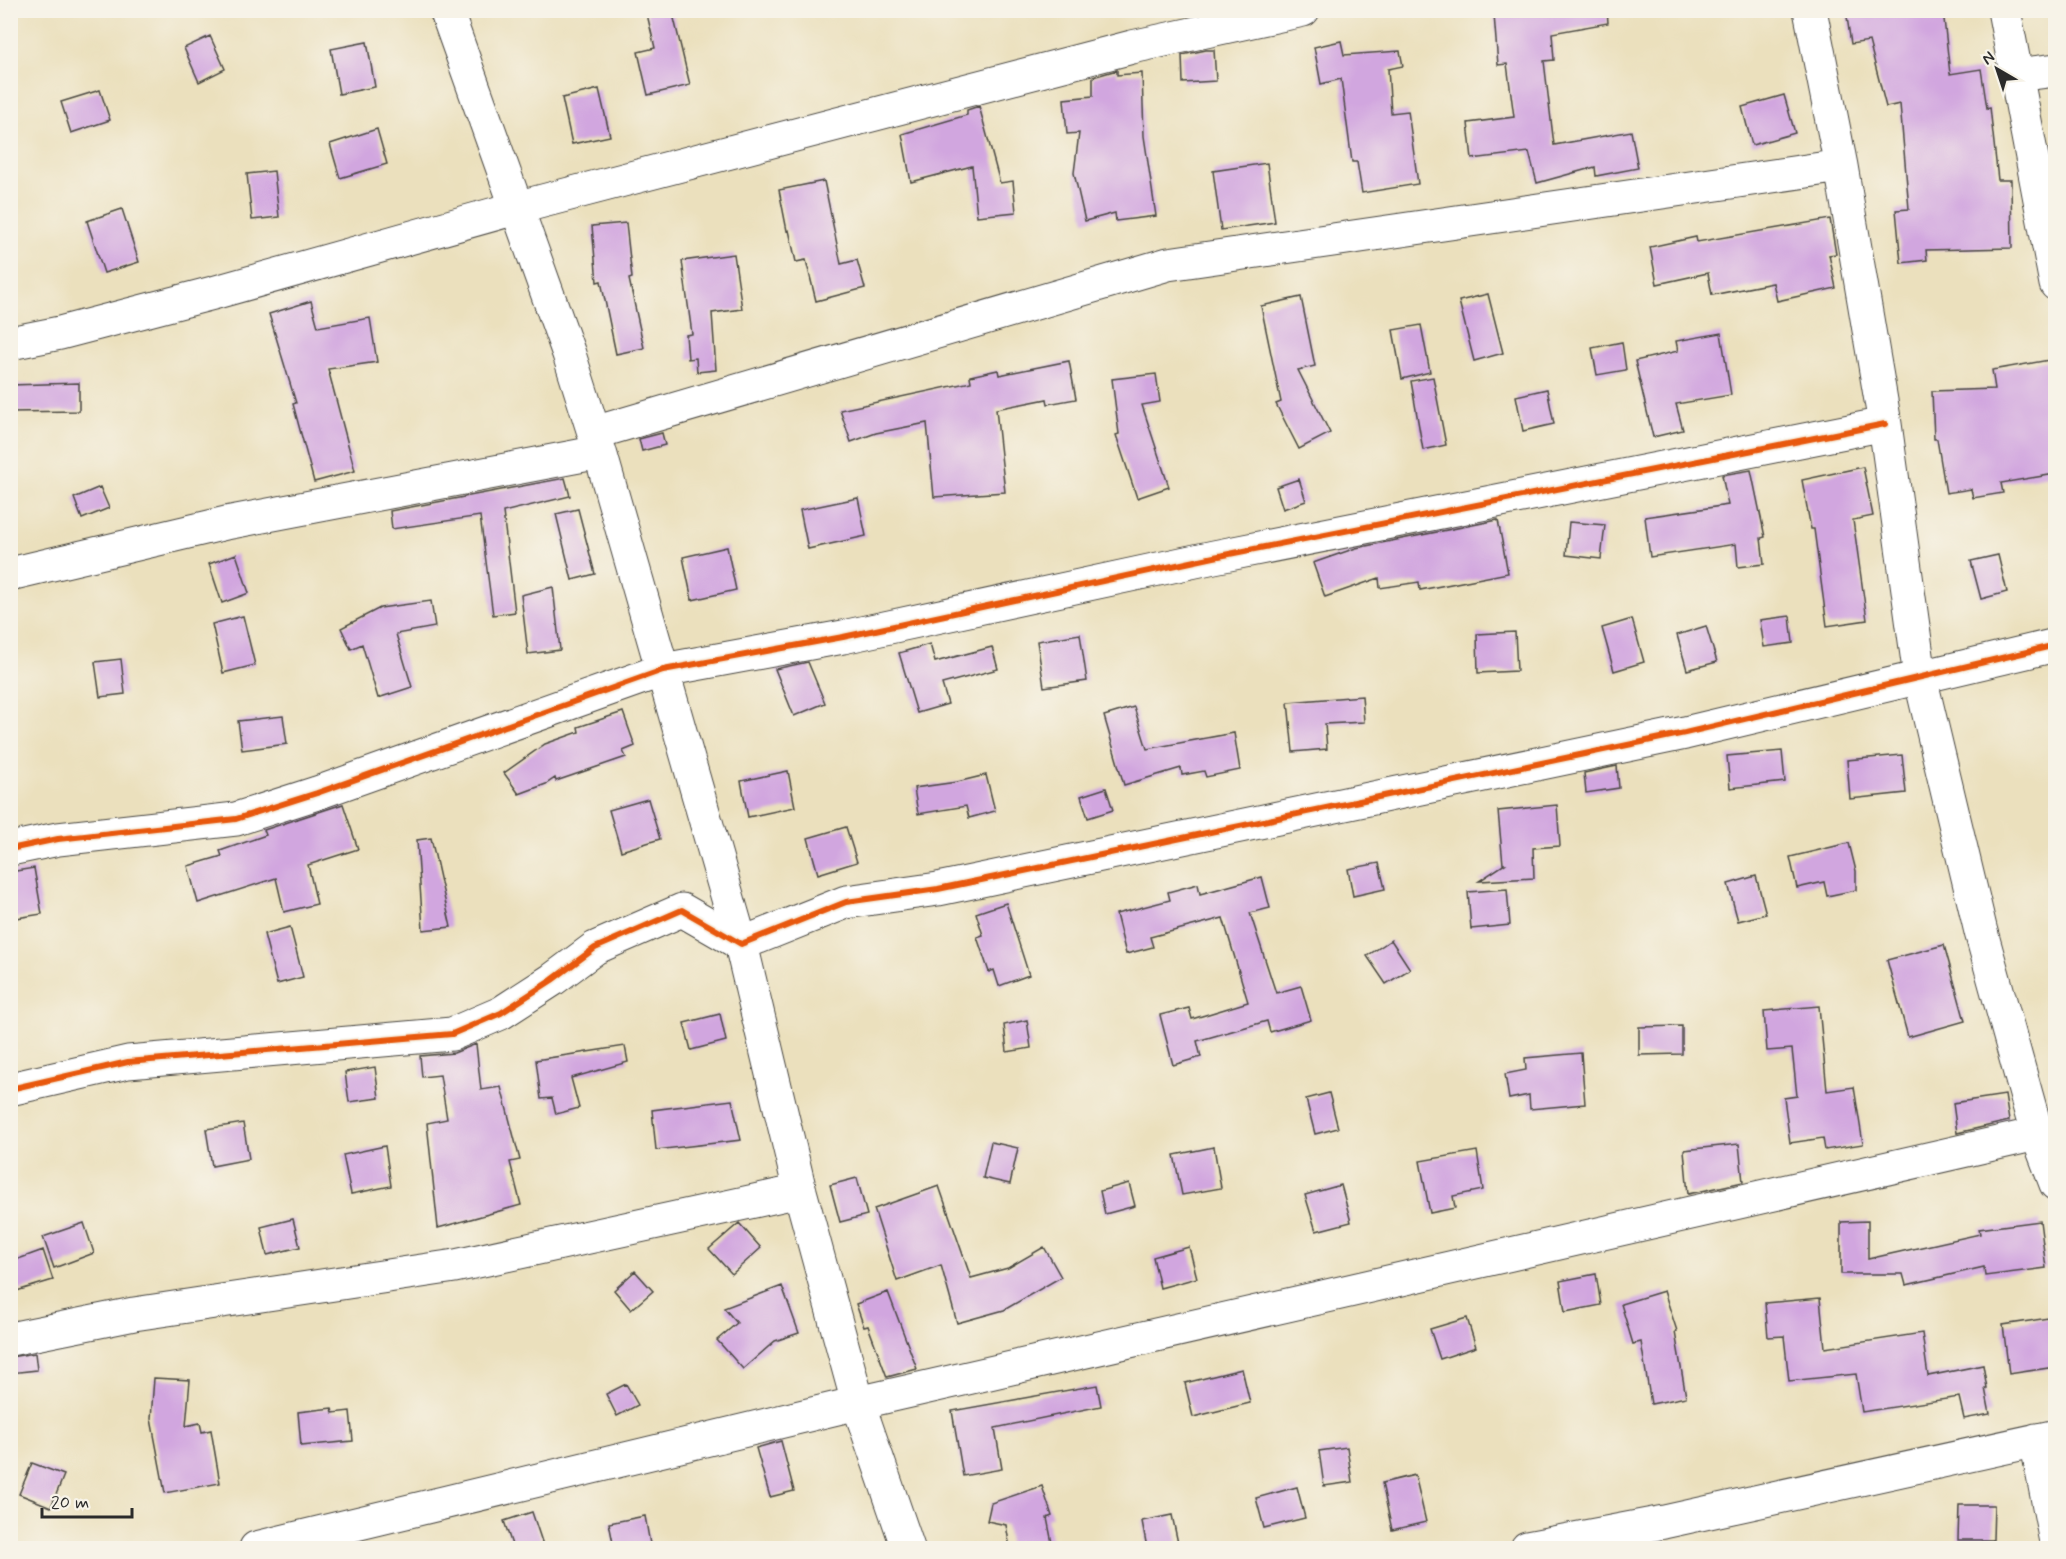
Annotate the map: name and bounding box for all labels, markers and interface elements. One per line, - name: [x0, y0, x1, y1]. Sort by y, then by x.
- north arrow: [1967, 39, 2027, 99]
- text: N: [1978, 47, 1999, 70]
- scale bar: [42, 1481, 132, 1519]
- text: 20 m: [51, 1491, 89, 1515]

